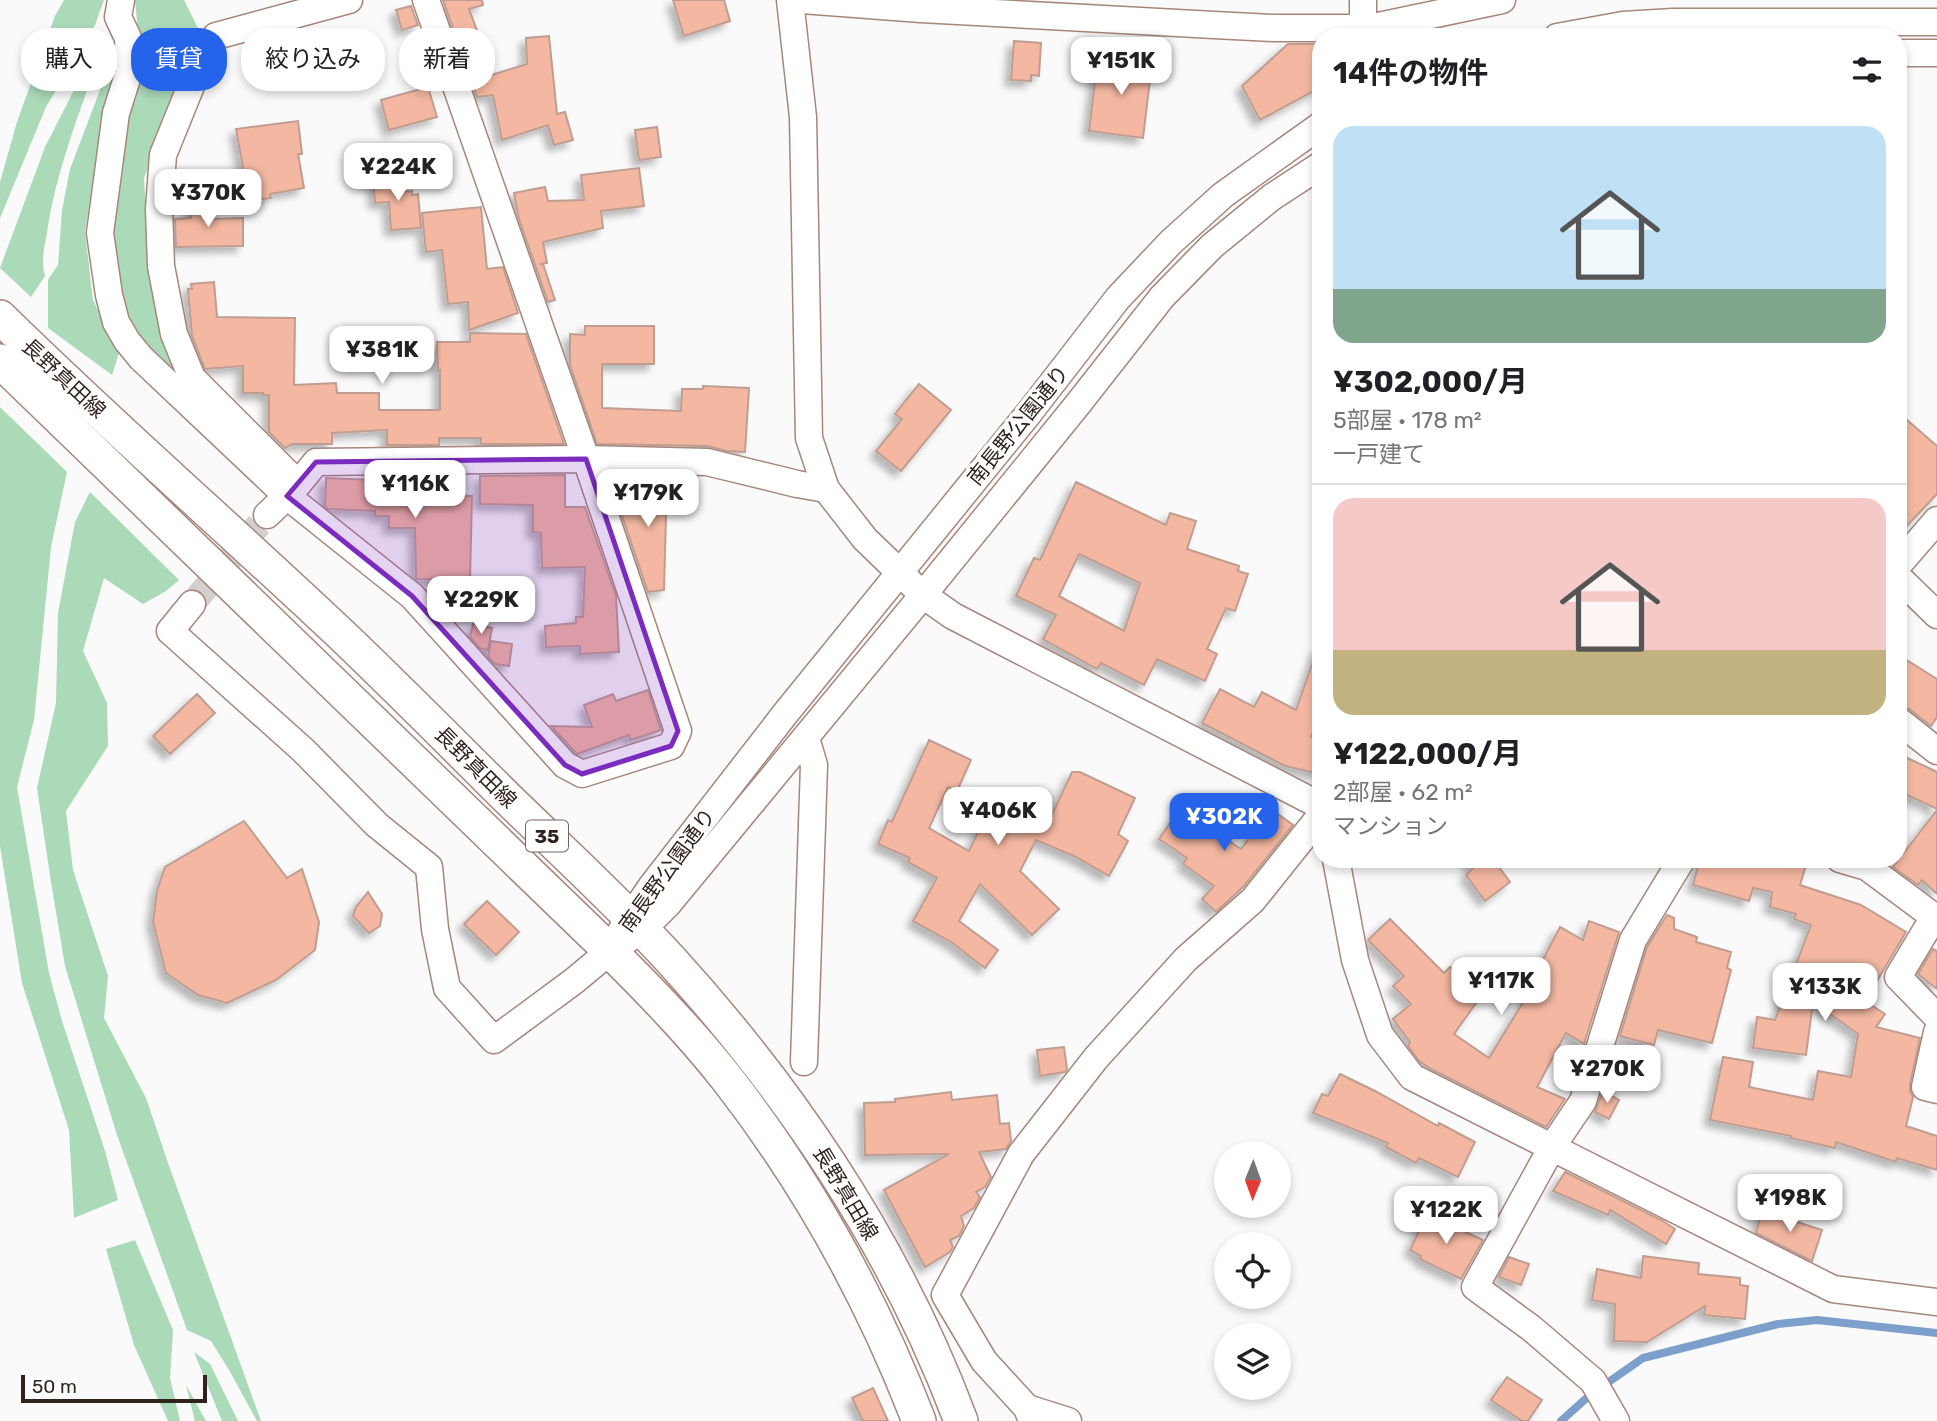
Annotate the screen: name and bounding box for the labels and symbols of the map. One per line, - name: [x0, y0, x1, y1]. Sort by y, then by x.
- pin: ¥151K: [1072, 38, 1170, 97]
- pin: ¥224K: [349, 144, 447, 203]
- pin: ¥370K: [159, 170, 257, 229]
- pin: ¥381K: [333, 326, 431, 386]
- street label: 長野真田線: [17, 333, 111, 423]
- street label: 南長野公園通り: [962, 360, 1074, 490]
- pin: ¥116K: [366, 461, 464, 520]
- pin: ¥179K: [599, 470, 697, 529]
- pin: ¥229K: [432, 576, 530, 636]
- street label: 長野真田線: [430, 721, 522, 813]
- pin: ¥406K: [949, 788, 1047, 847]
- pin: ¥302K: [1175, 794, 1273, 853]
- street label: 南長野公園通り: [614, 803, 720, 937]
- road number: 35: [526, 820, 568, 852]
- pin: ¥117K: [1452, 958, 1550, 1017]
- pin: ¥133K: [1776, 964, 1874, 1023]
- pin: ¥270K: [1558, 1046, 1656, 1105]
- north arrow: [1214, 1141, 1292, 1218]
- street label: 長野真田線: [808, 1142, 884, 1244]
- pin: ¥198K: [1741, 1174, 1839, 1234]
- pin: ¥122K: [1397, 1186, 1495, 1246]
- scale bar: [21, 1372, 206, 1404]

